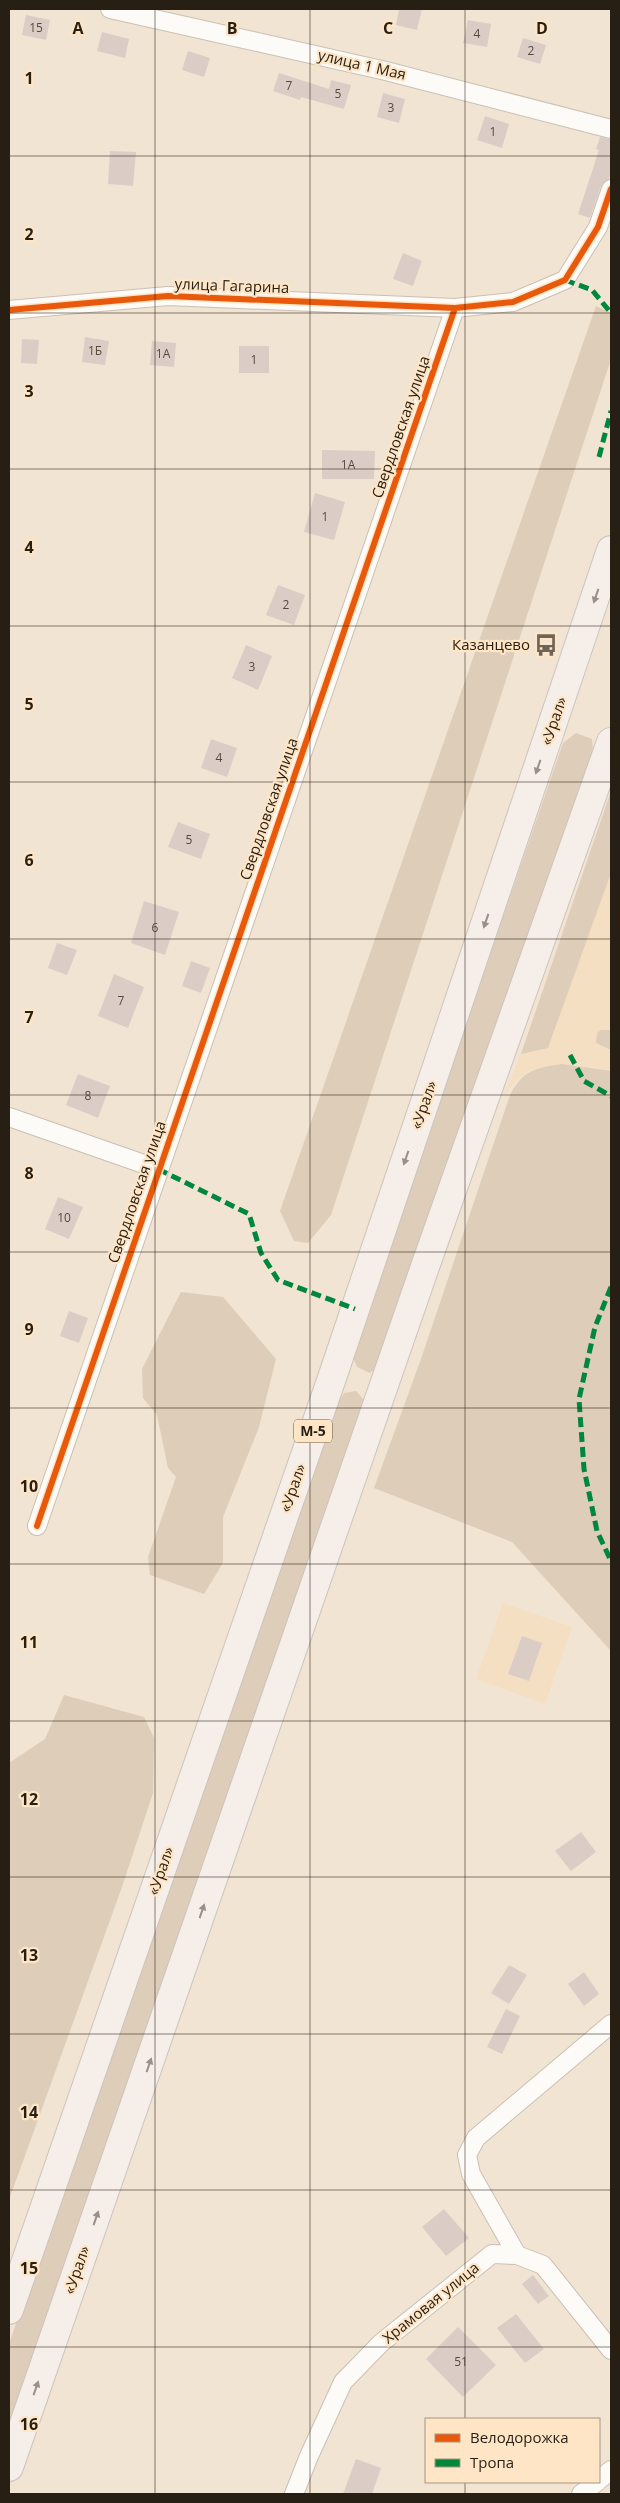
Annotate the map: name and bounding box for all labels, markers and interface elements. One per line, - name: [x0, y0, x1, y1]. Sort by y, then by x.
- text: A: [72, 17, 84, 39]
- text: B: [227, 17, 237, 39]
- text: C: [383, 17, 393, 39]
- text: D: [536, 17, 548, 39]
- house number: 15: [29, 19, 43, 36]
- house number: 4: [474, 25, 481, 42]
- house number: 2: [528, 42, 535, 59]
- street label: улица 1 Мая: [316, 44, 408, 84]
- text: 1: [24, 67, 34, 89]
- house number: 7: [286, 77, 293, 94]
- house number: 5: [335, 85, 342, 102]
- house number: 3: [388, 99, 395, 116]
- house number: 1: [490, 123, 496, 140]
- text: 2: [24, 223, 34, 245]
- street label: улица Гагарина: [174, 273, 290, 297]
- house number: 1Б: [88, 342, 102, 359]
- house number: 1А: [156, 345, 171, 362]
- house number: 1: [251, 351, 257, 368]
- street label: Свердловская улица: [366, 353, 434, 501]
- text: 3: [24, 380, 34, 402]
- house number: 1А: [341, 456, 356, 473]
- house number: 1: [322, 508, 328, 525]
- text: 4: [24, 536, 34, 558]
- one-way arrow: [591, 589, 599, 604]
- house number: 2: [283, 596, 290, 613]
- bus stop icon: Казанцево: [533, 632, 559, 658]
- place label: Казанцево: [452, 634, 530, 654]
- house number: 3: [249, 658, 256, 675]
- text: 5: [24, 693, 34, 715]
- street label: «Урал»: [535, 694, 571, 748]
- street label: Свердловская улица: [234, 735, 302, 883]
- house number: 4: [216, 749, 223, 766]
- one-way arrow: [534, 760, 542, 775]
- house number: 5: [186, 831, 193, 848]
- text: 6: [24, 849, 34, 871]
- one-way arrow: [482, 914, 490, 929]
- house number: 6: [152, 919, 159, 936]
- house number: 7: [118, 992, 125, 1009]
- text: 7: [24, 1006, 34, 1028]
- street label: «Урал»: [405, 1078, 441, 1132]
- house number: 8: [85, 1087, 92, 1104]
- street label: Свердловская улица: [102, 1118, 170, 1266]
- one-way arrow: [402, 1150, 409, 1165]
- text: 8: [24, 1162, 34, 1184]
- house number: 10: [57, 1209, 71, 1226]
- text: 9: [24, 1318, 34, 1340]
- road number: М-5: [294, 1420, 332, 1442]
- street label: «Урал»: [274, 1461, 310, 1515]
- text: 10: [20, 1475, 38, 1497]
- text: 11: [20, 1631, 38, 1653]
- text: 12: [20, 1788, 38, 1810]
- street label: «Урал»: [142, 1844, 178, 1898]
- one-way arrow: [199, 1903, 207, 1918]
- text: 13: [20, 1944, 38, 1966]
- one-way arrow: [146, 2057, 153, 2072]
- text: 14: [20, 2101, 38, 2123]
- one-way arrow: [92, 2210, 100, 2225]
- street label: «Урал»: [58, 2243, 94, 2297]
- text: 15: [20, 2257, 38, 2279]
- street label: Храмовая улица: [378, 2257, 483, 2347]
- house number: 51: [454, 2353, 468, 2370]
- one-way arrow: [32, 2380, 40, 2395]
- text: 16: [20, 2413, 38, 2435]
- legend: [425, 2418, 600, 2483]
- text: Велодорожка: [470, 2427, 569, 2447]
- text: Тропа: [470, 2452, 514, 2472]

